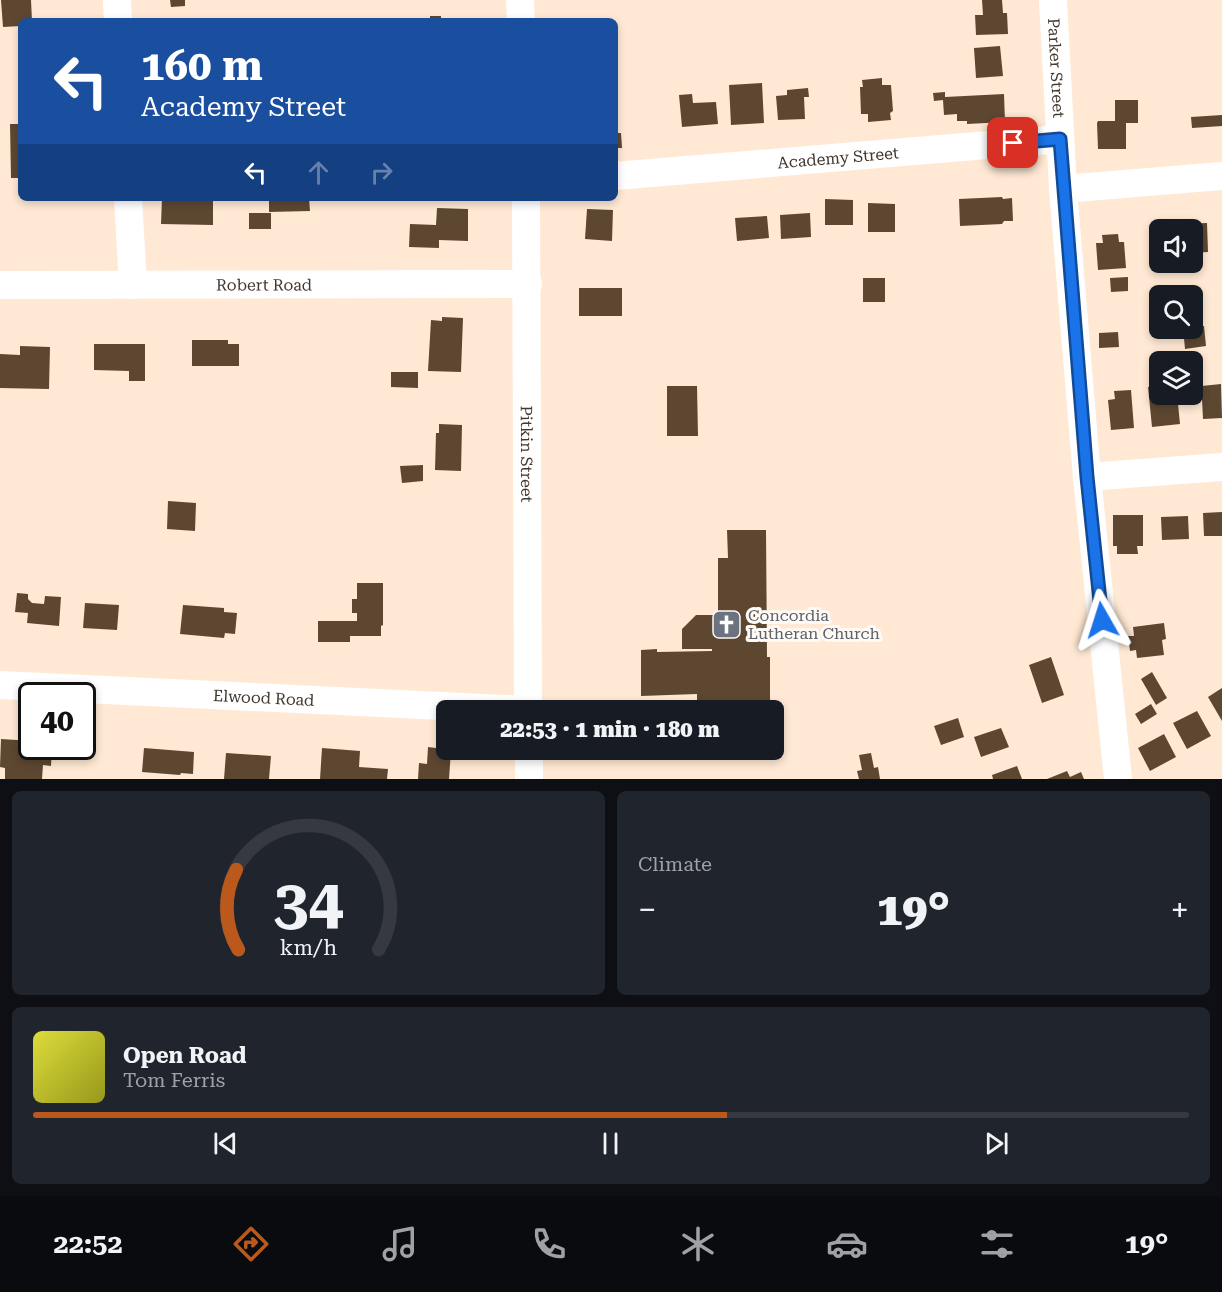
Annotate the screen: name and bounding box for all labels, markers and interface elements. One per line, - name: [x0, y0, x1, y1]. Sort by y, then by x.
- street label: Parker Street: [1044, 17, 1069, 118]
- text: 160 m: [141, 41, 263, 90]
- icon: left: [42, 42, 120, 120]
- text: Academy Street: [141, 91, 346, 123]
- pin: [987, 117, 1038, 168]
- icon: arrive: [996, 126, 1029, 159]
- street label: Academy Street: [777, 143, 900, 172]
- icon: left: [239, 156, 272, 189]
- icon: ahead: [302, 156, 335, 189]
- icon: right: [365, 156, 398, 189]
- map controls: [1149, 219, 1203, 405]
- button: sound: [1149, 219, 1203, 273]
- street label: Robert Road: [216, 275, 312, 294]
- button: search: [1149, 285, 1203, 339]
- button: layers: [1149, 351, 1203, 405]
- street label: Pitkin Street: [517, 405, 537, 503]
- position arrow: [1070, 588, 1134, 652]
- place label: Concordia Lutheran Church: [748, 606, 880, 643]
- church icon: Concordia Lutheran Church: [711, 608, 743, 640]
- speed limit sign: 40: [18, 682, 96, 760]
- street label: Elwood Road: [213, 686, 315, 709]
- text: 22:53 · 1 min · 180 m: [500, 717, 720, 742]
- text: Climate: [638, 852, 712, 876]
- text: 34: [274, 866, 343, 939]
- text: 19°: [877, 883, 950, 936]
- text: −: [638, 890, 656, 929]
- text: +: [1171, 890, 1189, 929]
- text: km/h: [280, 935, 337, 960]
- text: Open Road: [123, 1043, 246, 1068]
- text: Tom Ferris: [123, 1068, 225, 1092]
- icon: previous: [209, 1127, 242, 1160]
- icon: pause: [594, 1127, 627, 1160]
- icon: next: [980, 1127, 1013, 1160]
- icon: directions: [230, 1223, 272, 1265]
- icon: music: [379, 1223, 421, 1265]
- icon: phone: [528, 1223, 570, 1265]
- icon: climate: [677, 1223, 719, 1265]
- icon: car: [826, 1223, 868, 1265]
- icon: filters: [976, 1223, 1018, 1265]
- text: 22:52: [54, 1228, 123, 1260]
- text: 19°: [1125, 1228, 1168, 1260]

